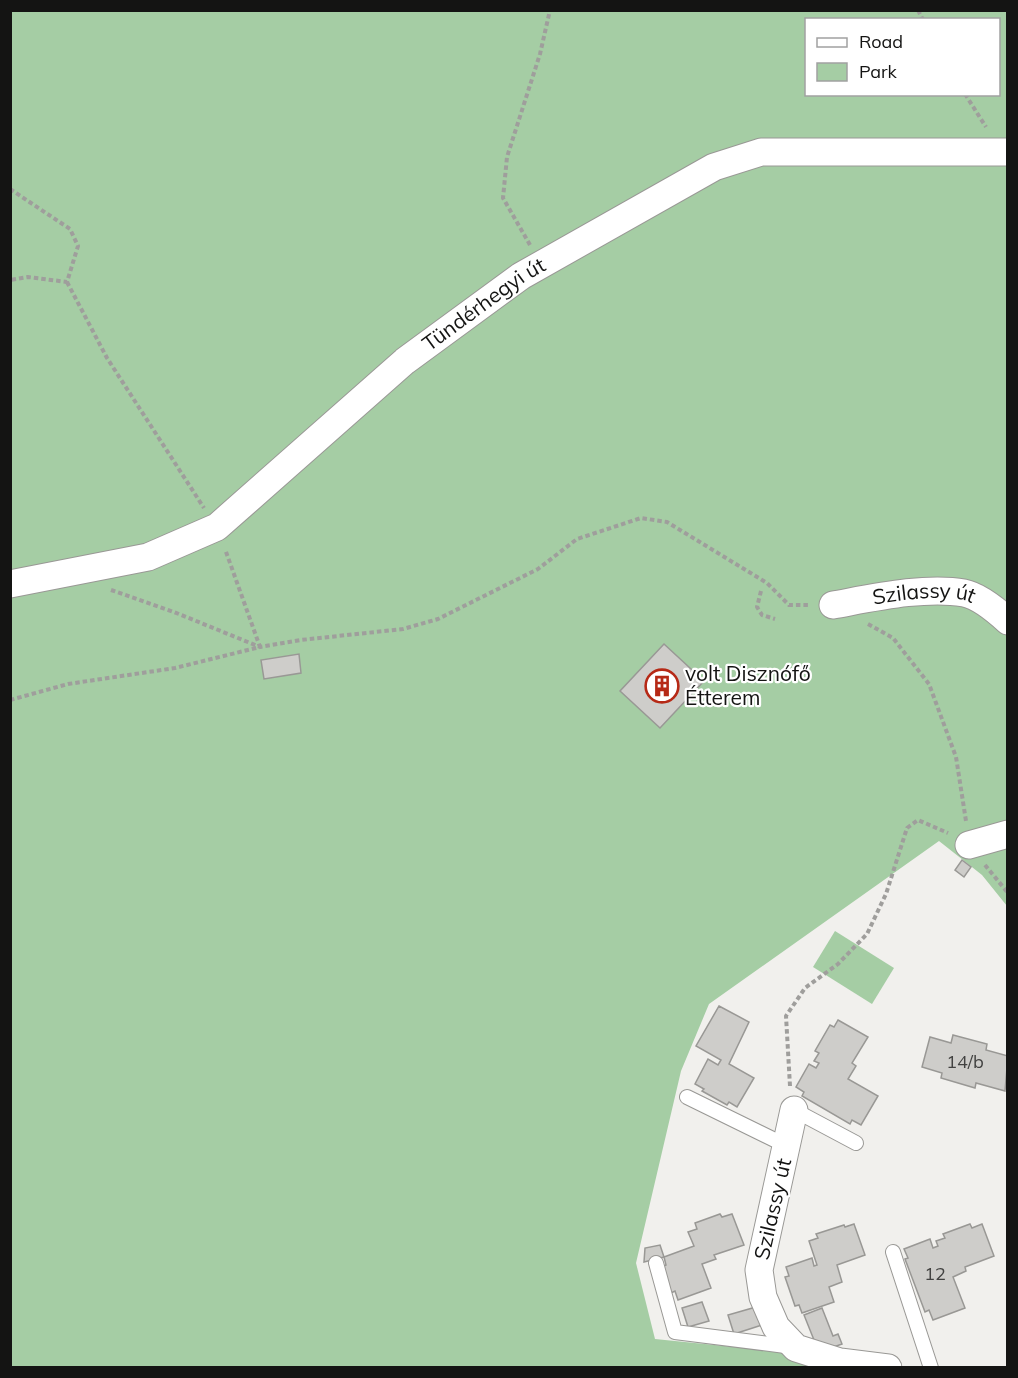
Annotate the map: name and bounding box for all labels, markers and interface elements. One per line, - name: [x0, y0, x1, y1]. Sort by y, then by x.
- legend: [805, 18, 1000, 96]
- text: Road: [859, 30, 903, 53]
- text: Park: [859, 60, 898, 83]
- street label: Tündérhegyi út: [417, 251, 549, 356]
- street label: Szilassy út: [870, 577, 980, 610]
- place label: volt Disznófő Étterem: [685, 660, 811, 710]
- building icon: volt Disznófő Étterem: [644, 668, 680, 704]
- house number: 14/b: [946, 1050, 984, 1073]
- street label: Szilassy út: [748, 1156, 796, 1262]
- house number: 12: [924, 1262, 946, 1285]

